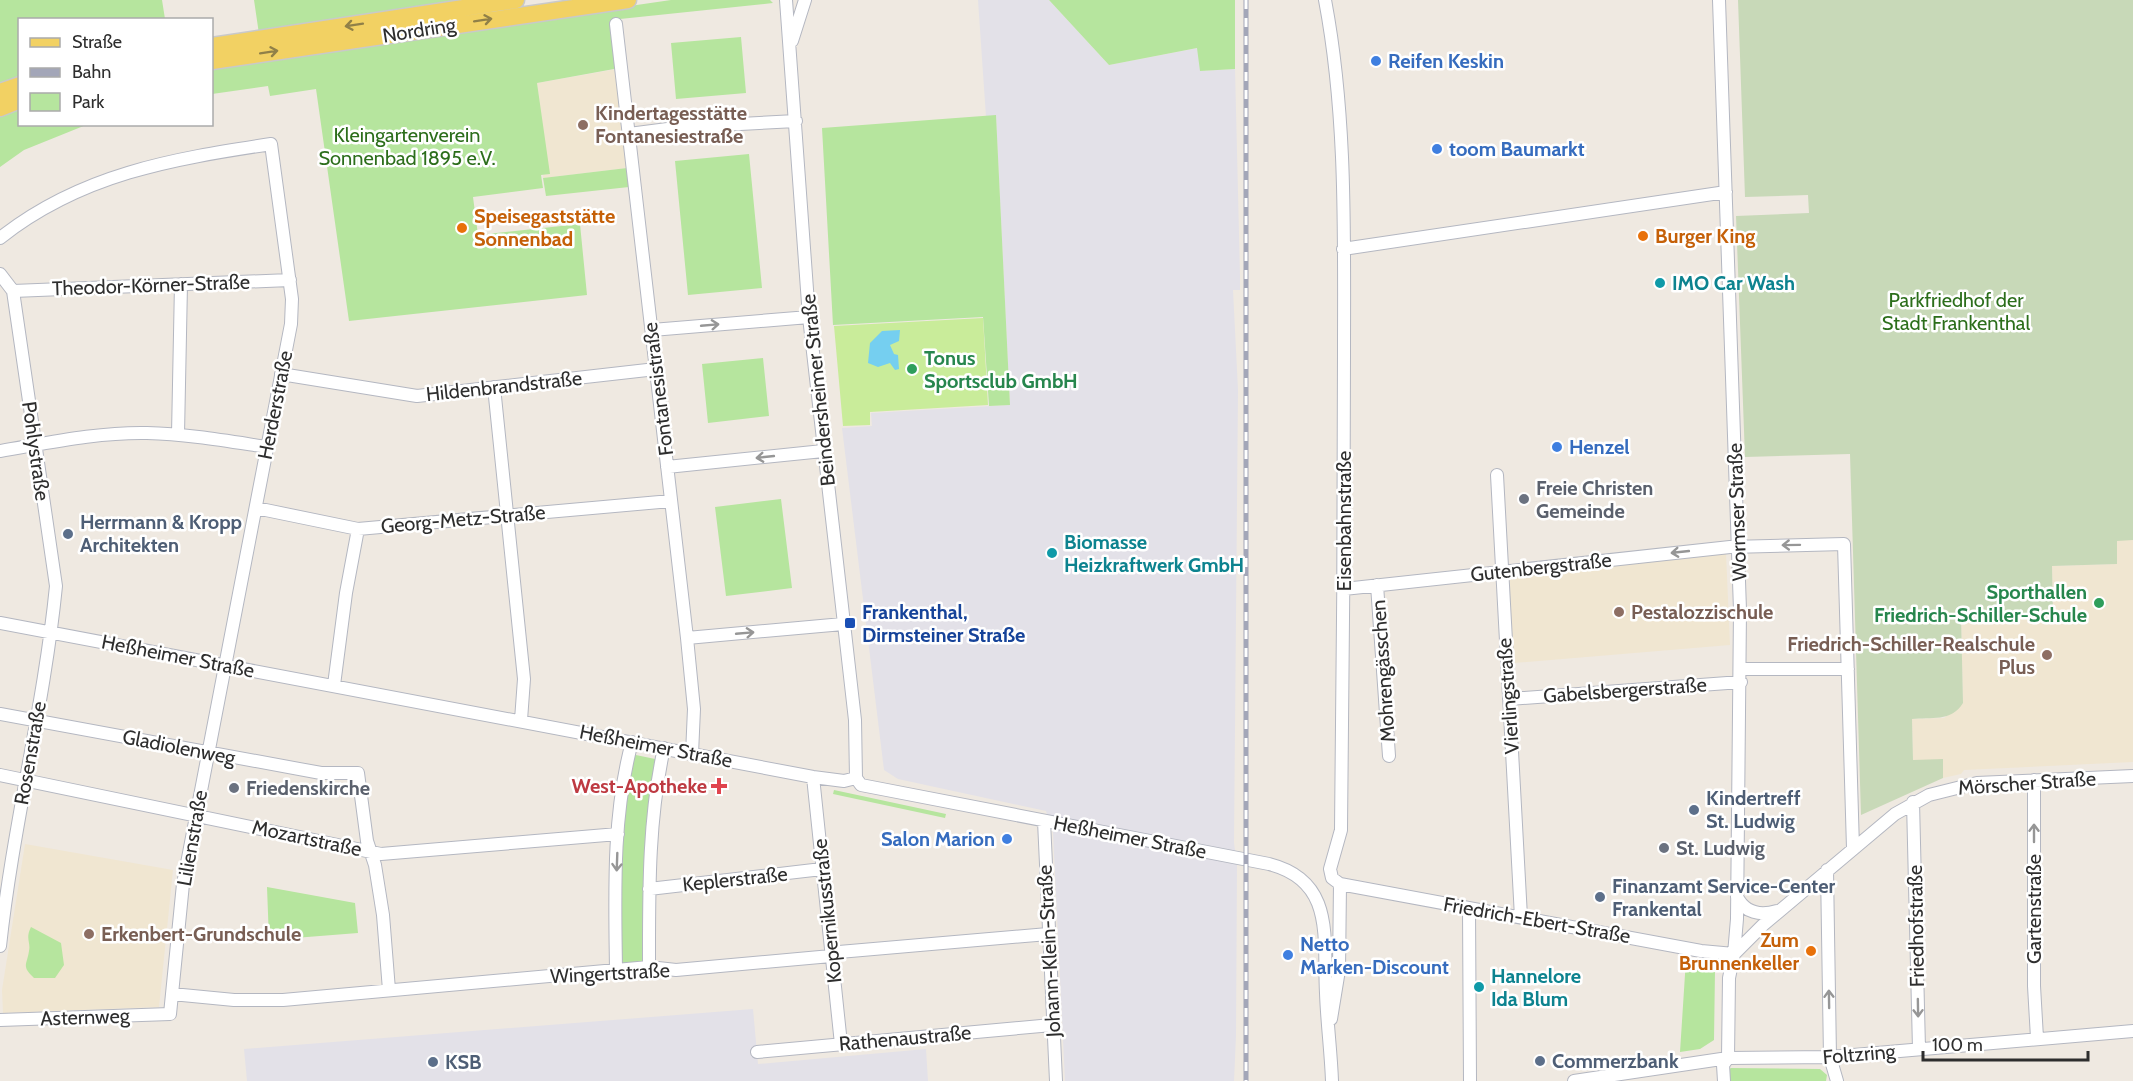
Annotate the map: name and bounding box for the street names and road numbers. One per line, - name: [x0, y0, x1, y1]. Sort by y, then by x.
- street label: Nordring: [381, 12, 458, 48]
- street label: Theodor-Körner-Straße: [52, 270, 250, 300]
- street label: Beindersheimer Straße: [796, 293, 840, 487]
- street label: Fontanesistraße: [638, 321, 678, 457]
- street label: Herderstraße: [253, 349, 297, 461]
- street label: Hildenbrandstraße: [425, 366, 583, 406]
- street label: Pohlystraße: [17, 400, 55, 502]
- street label: Wormser Straße: [1723, 443, 1751, 581]
- street label: Eisenbahnstraße: [1332, 451, 1356, 591]
- street label: Georg-Metz-Straße: [380, 500, 546, 538]
- street label: Gutenbergstraße: [1469, 548, 1613, 586]
- street label: Mohrengässchen: [1366, 599, 1400, 743]
- street label: Heßheimer Straße: [100, 629, 256, 683]
- street label: Vierlingstraße: [1492, 637, 1524, 755]
- street label: Gabelsbergerstraße: [1542, 672, 1708, 708]
- street label: Rosenstraße: [9, 699, 51, 807]
- street label: Heßheimer Straße: [578, 719, 734, 773]
- street label: Gladiolenweg: [121, 724, 238, 770]
- street label: Mörscher Straße: [1957, 766, 2097, 800]
- street label: Lilienstraße: [172, 788, 212, 888]
- street label: Heßheimer Straße: [1052, 810, 1208, 864]
- street label: Mozartstraße: [250, 815, 364, 861]
- street label: Kopernikusstraße: [807, 838, 847, 984]
- street label: Gartenstraße: [2022, 854, 2046, 964]
- street label: Keplerstraße: [681, 862, 789, 896]
- street label: Johann-Klein-Straße: [1033, 864, 1066, 1039]
- street label: Friedhofstraße: [1903, 865, 1929, 987]
- street label: Friedrich-Ebert-Straße: [1442, 892, 1632, 948]
- street label: Wingertstraße: [549, 958, 671, 988]
- street label: Asternweg: [40, 1003, 131, 1031]
- street label: Rathenaustraße: [838, 1020, 972, 1056]
- street label: Foltzring: [1822, 1039, 1897, 1069]

